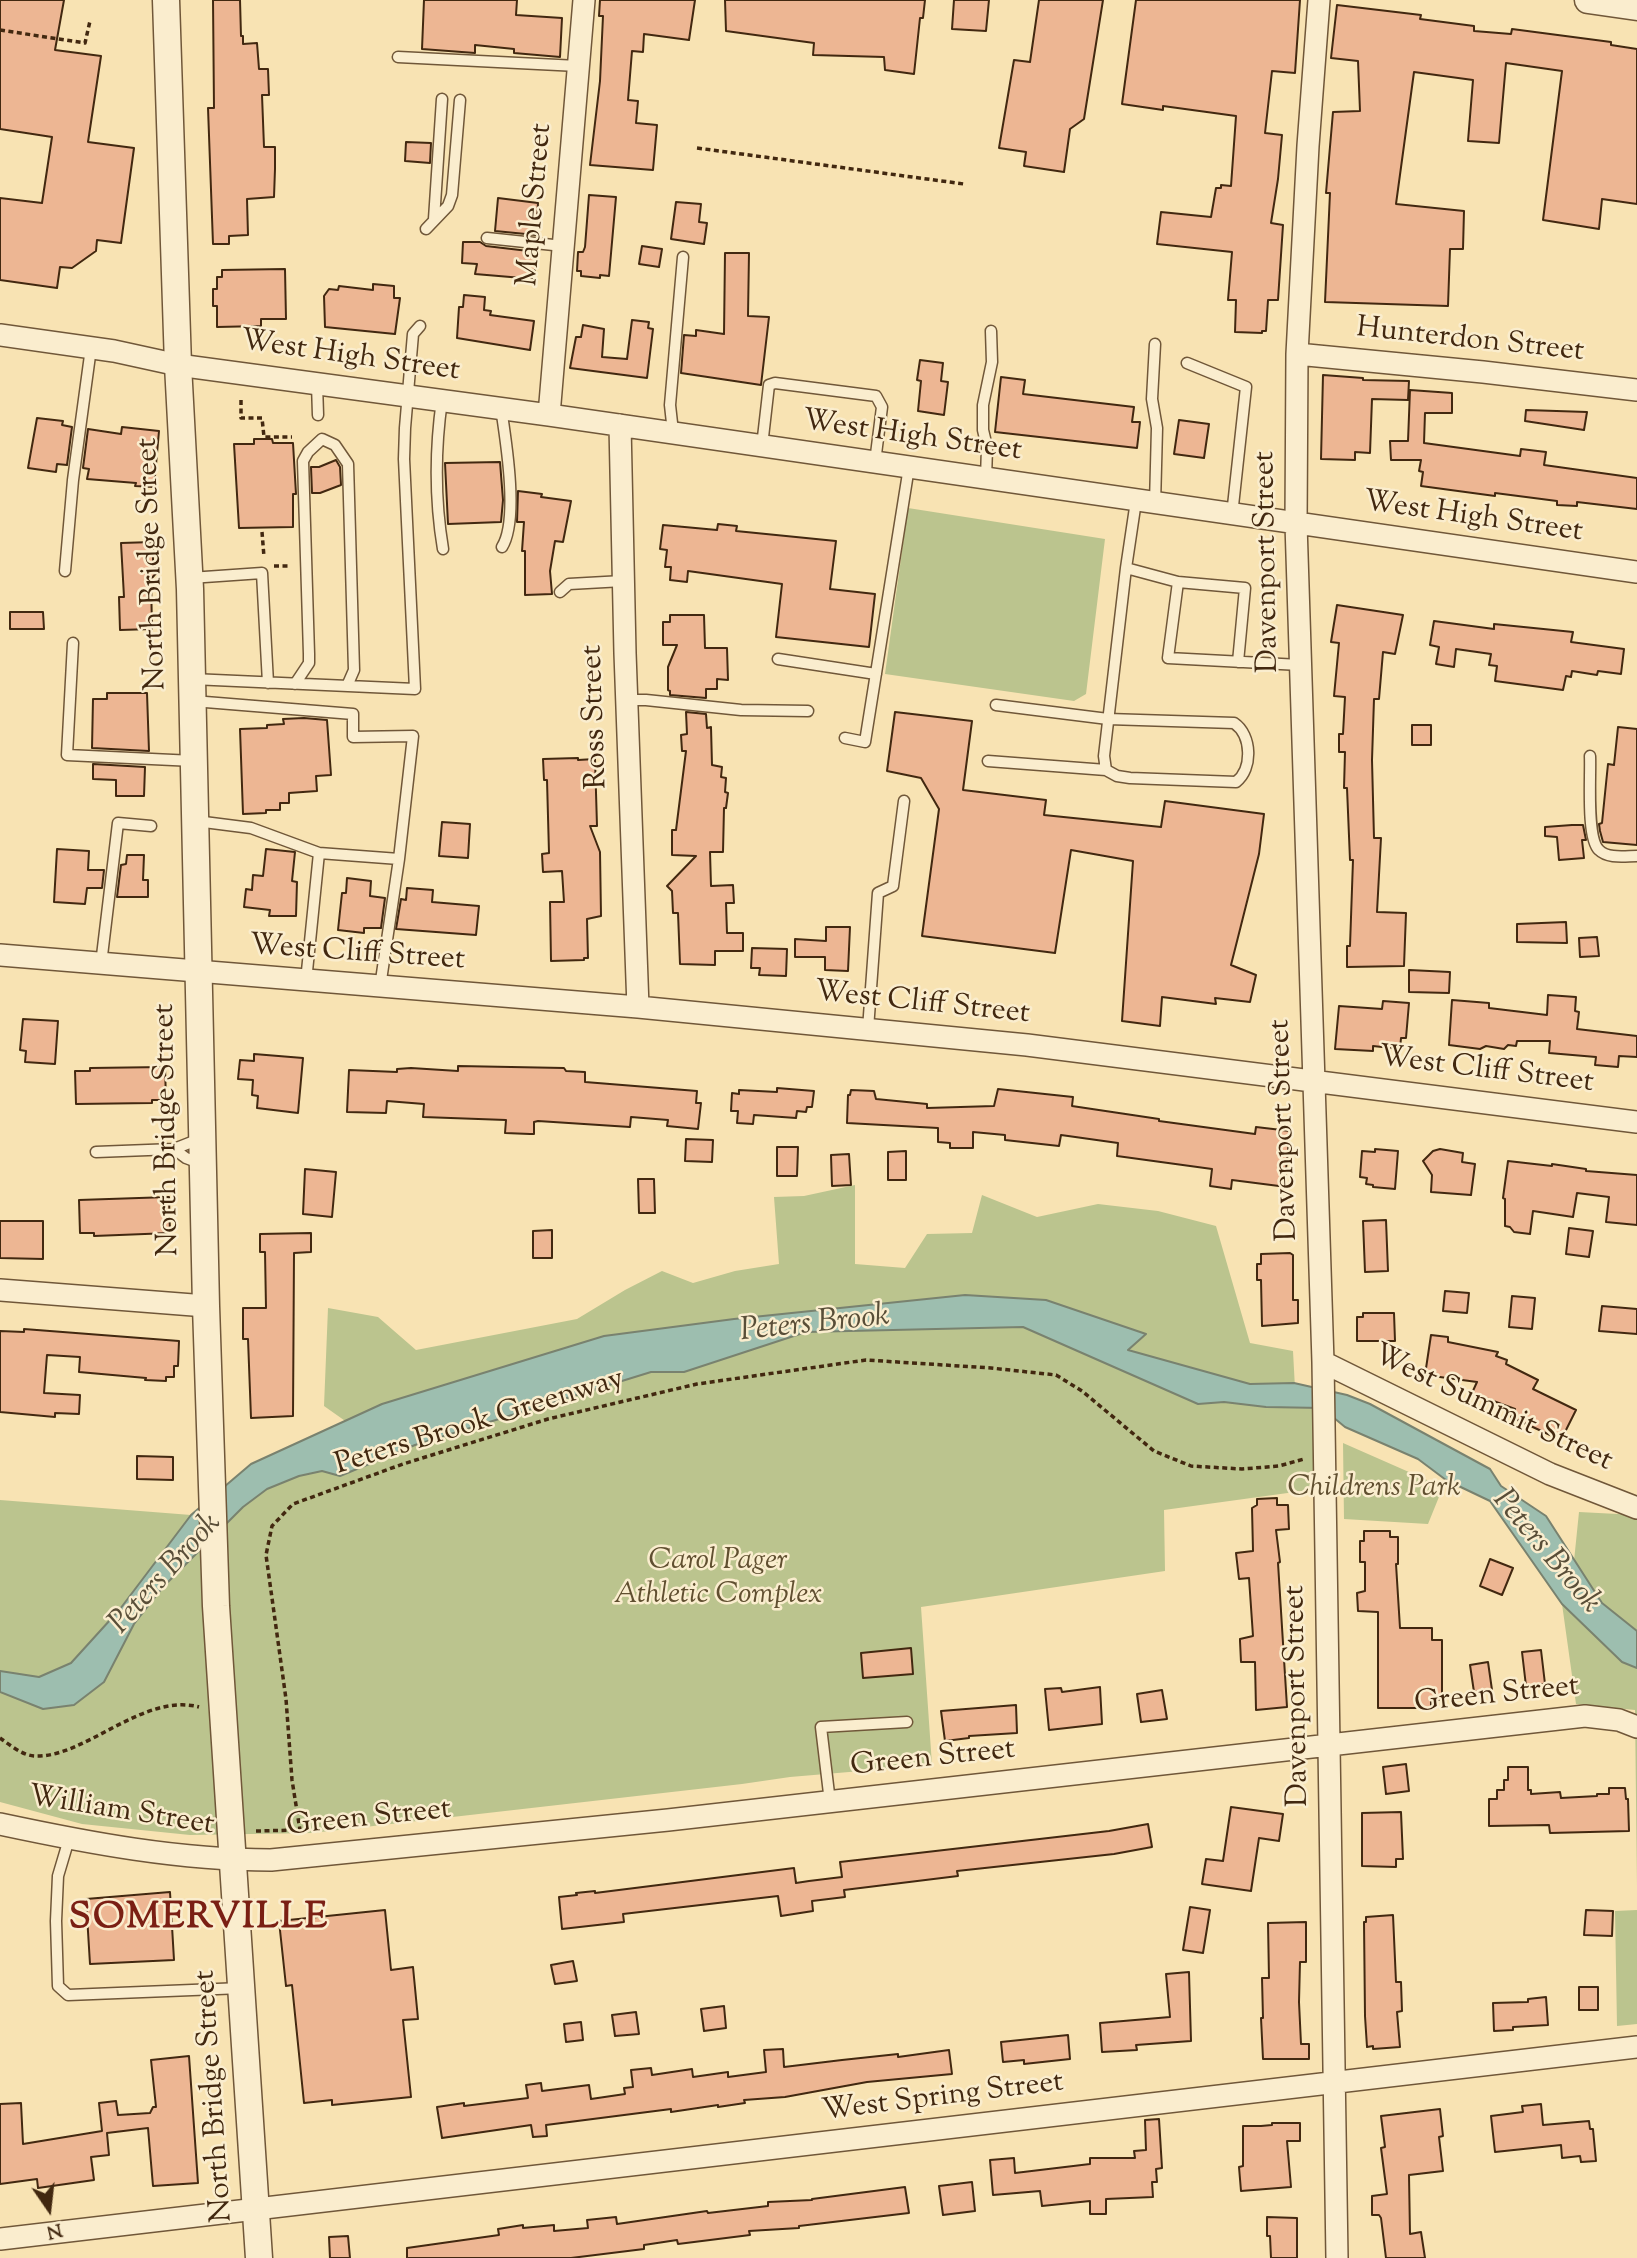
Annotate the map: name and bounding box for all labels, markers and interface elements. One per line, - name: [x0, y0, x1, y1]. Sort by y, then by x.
- street label: Maple Street: [512, 122, 562, 288]
- street label: Hunterdon Street: [1354, 312, 1586, 372]
- street label: West High Street: [238, 325, 462, 391]
- street label: West High Street: [800, 405, 1024, 471]
- street label: North Bridge Street: [132, 437, 176, 691]
- street label: Davenport Street: [1249, 451, 1289, 673]
- street label: West High Street: [1361, 486, 1585, 552]
- street label: Ross Street: [576, 644, 618, 790]
- street label: West Cliff Street: [248, 930, 466, 980]
- street label: West Cliff Street: [813, 976, 1031, 1034]
- street label: North Bridge Street: [149, 1003, 189, 1257]
- street label: Davenport Street: [1264, 1019, 1308, 1241]
- street label: West Cliff Street: [1377, 1041, 1595, 1103]
- water label: Peters Brook: [739, 1299, 891, 1353]
- street label: West Summit Street: [1367, 1339, 1617, 1481]
- street label: Peters Brook Greenway: [331, 1363, 629, 1485]
- park label: Childrens Park: [1288, 1472, 1460, 1508]
- water label: Peters Brook: [1482, 1483, 1608, 1623]
- water label: Peters Brook: [103, 1507, 231, 1643]
- park label: Carol Pager Athletic Complex: [614, 1545, 822, 1616]
- street label: Davenport Street: [1279, 1585, 1319, 1807]
- street label: Green Street: [1413, 1670, 1581, 1724]
- street label: Green Street: [849, 1733, 1017, 1787]
- street label: William Street: [25, 1781, 217, 1845]
- street label: Green Street: [285, 1793, 453, 1847]
- district label: SOMERVILLE: [70, 1899, 328, 1943]
- street label: North Bridge Street: [189, 1969, 243, 2223]
- street label: West Spring Street: [820, 2066, 1066, 2132]
- north arrow: [14, 2174, 84, 2244]
- text: N: [44, 2215, 65, 2245]

